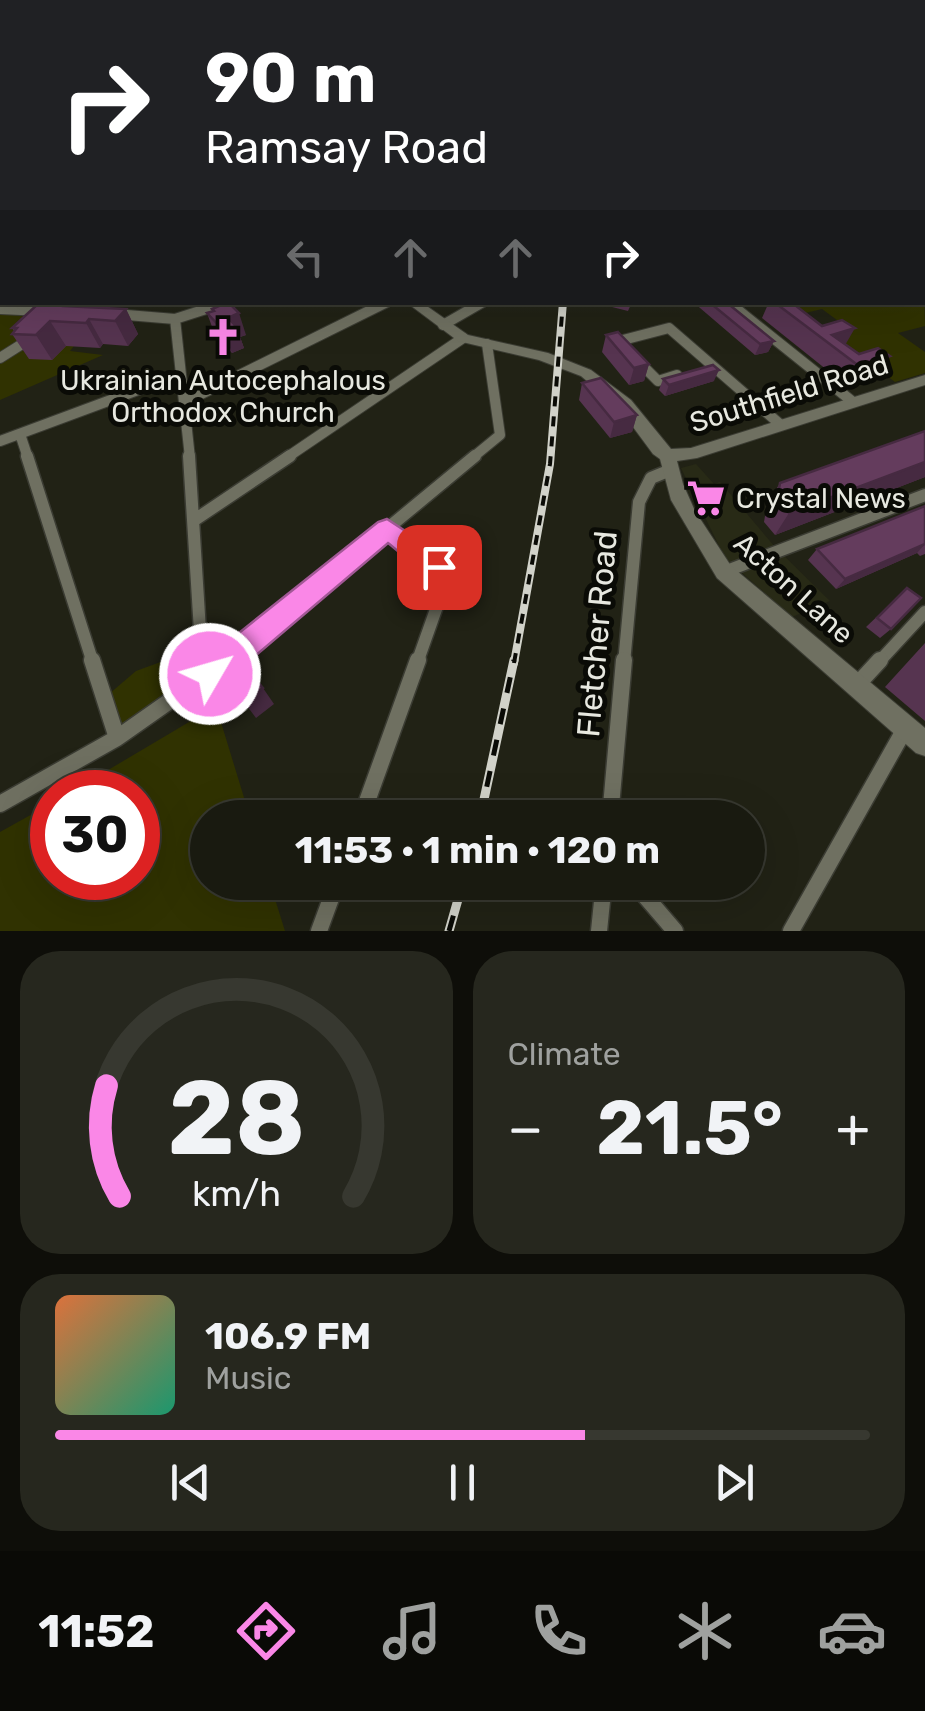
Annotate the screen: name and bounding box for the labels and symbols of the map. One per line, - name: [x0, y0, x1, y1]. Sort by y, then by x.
- church icon: Ukrainian Autocephalous Orthodox Church: [202, 316, 244, 358]
- street label: Southfield Road: [686, 348, 892, 439]
- place label: Ukrainian Autocephalous Orthodox Church: [60, 364, 386, 429]
- supermarket icon: Crystal News: [685, 477, 727, 519]
- place label: Crystal News: [736, 482, 906, 515]
- pin: [397, 525, 482, 610]
- street label: Acton Lane: [727, 526, 860, 650]
- street label: Fletcher Road: [569, 529, 625, 739]
- position arrow: [158, 622, 262, 726]
- speed limit sign: 30: [30, 770, 160, 900]

